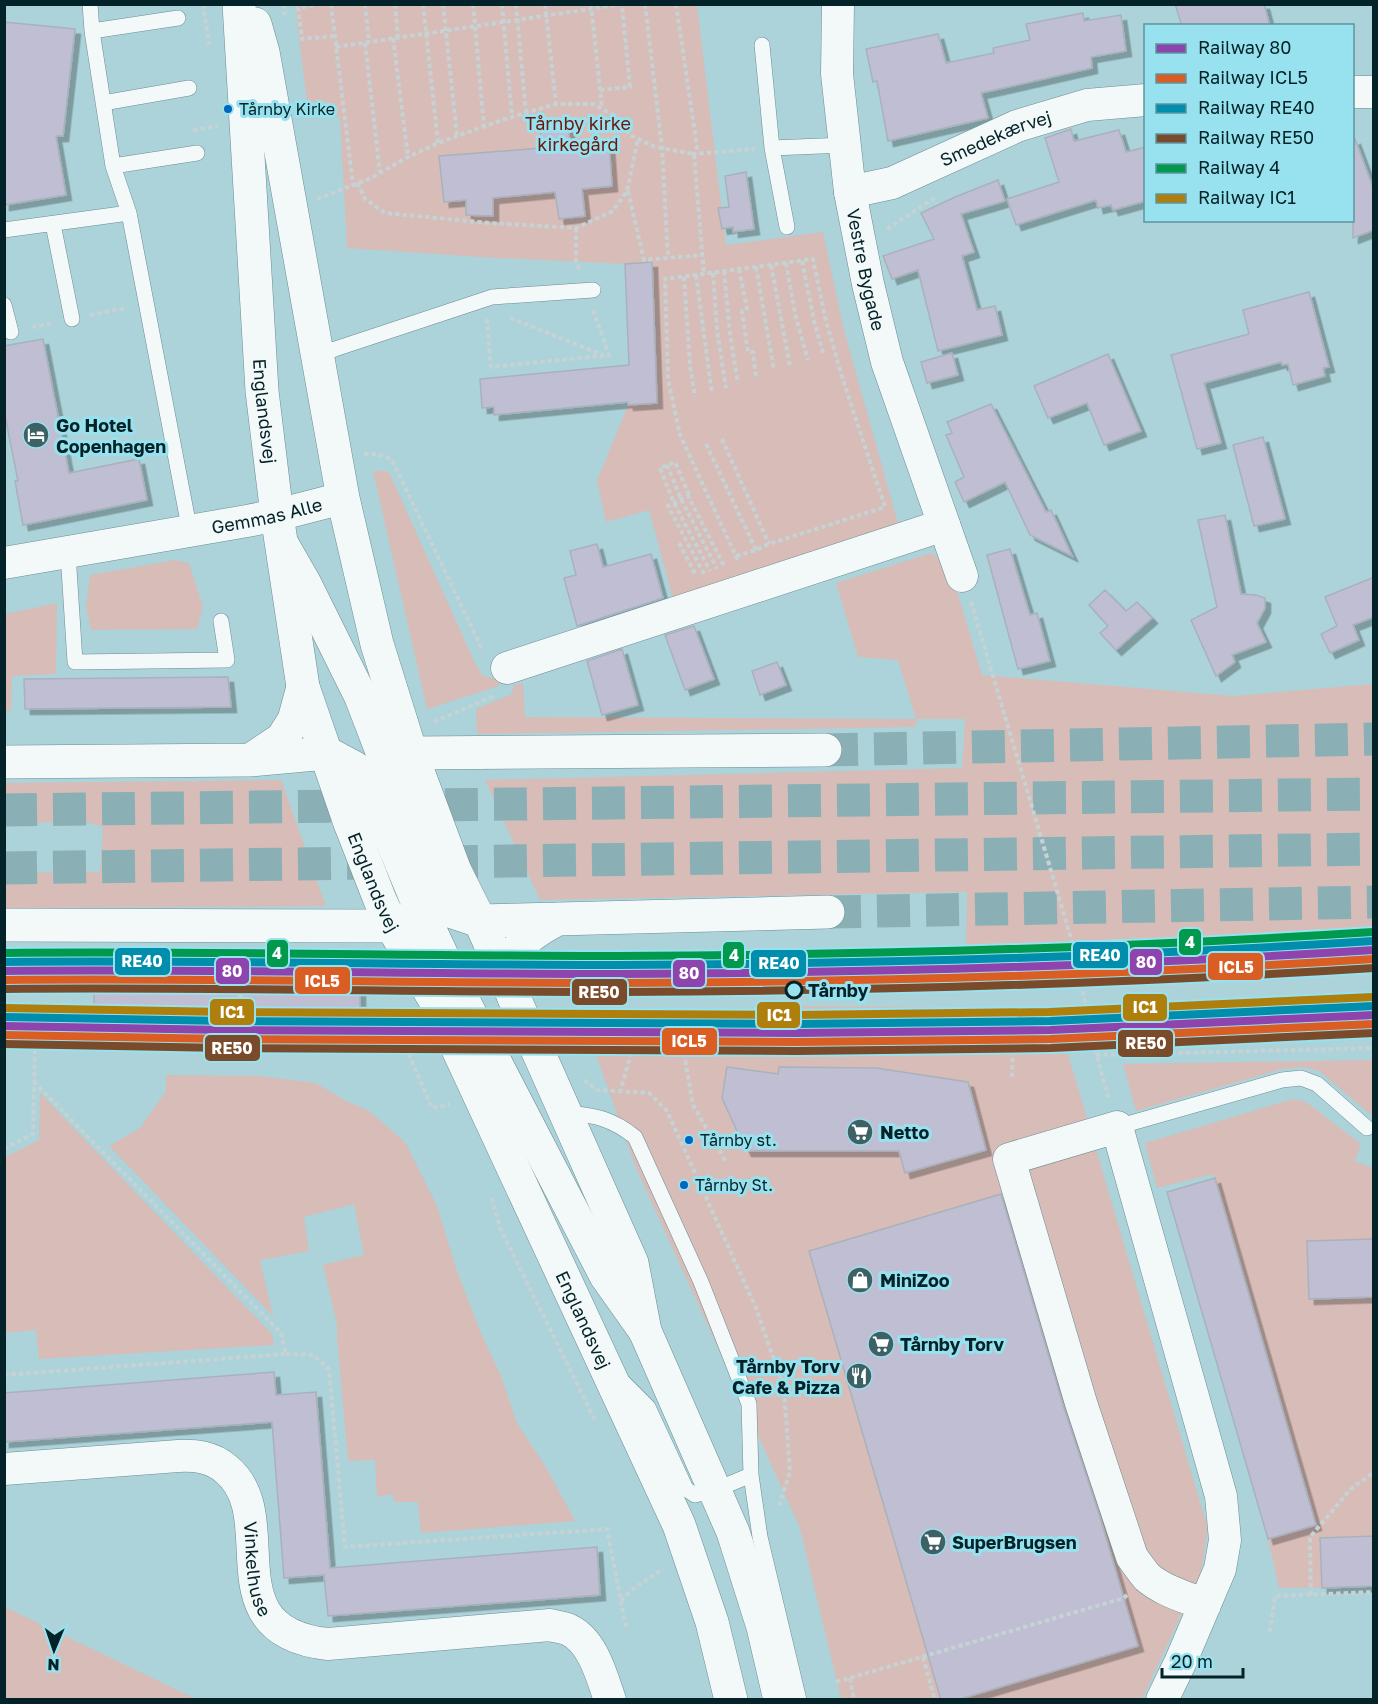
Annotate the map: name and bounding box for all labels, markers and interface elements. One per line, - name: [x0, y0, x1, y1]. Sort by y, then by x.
- legend: [1144, 24, 1354, 222]
- text: Railway 80: [1198, 36, 1291, 58]
- text: Railway ICL5: [1198, 66, 1308, 88]
- text: Railway RE40: [1198, 96, 1315, 118]
- place label: Tårnby Kirke: [239, 99, 335, 119]
- marker: Tårnby Kirke: [222, 103, 234, 115]
- street label: Smedekærvej: [936, 105, 1054, 171]
- park label: Tårnby kirke kirkegård: [525, 112, 631, 155]
- text: Railway RE50: [1198, 126, 1314, 148]
- text: Railway 4: [1198, 156, 1280, 178]
- text: Railway IC1: [1198, 186, 1296, 208]
- street label: Vestre Bygade: [842, 207, 890, 333]
- street label: Englandsvej: [249, 358, 282, 465]
- place label: Go Hotel Copenhagen: [56, 414, 166, 457]
- hotel icon: Go Hotel Copenhagen: [21, 420, 51, 450]
- street label: Gemmas Alle: [210, 493, 324, 538]
- street label: Englandsvej: [344, 829, 404, 936]
- line badge: 4: [1178, 928, 1202, 956]
- text: 4: [1185, 932, 1195, 952]
- line badge: 4: [266, 939, 289, 968]
- line badge: 4: [722, 941, 745, 969]
- line badge: RE40: [1072, 941, 1129, 969]
- text: 4: [272, 943, 282, 963]
- text: 4: [729, 945, 739, 965]
- text: RE40: [1079, 945, 1121, 965]
- line badge: RE40: [114, 947, 171, 976]
- line badge: 80: [1129, 948, 1163, 976]
- line badge: RE40: [750, 949, 807, 978]
- text: RE40: [121, 951, 163, 971]
- text: 80: [1136, 952, 1156, 972]
- line badge: ICL5: [1207, 952, 1264, 981]
- text: RE40: [758, 953, 800, 973]
- line badge: 80: [215, 957, 250, 985]
- text: ICL5: [1218, 957, 1254, 977]
- line badge: 80: [672, 959, 706, 988]
- text: 80: [222, 961, 242, 981]
- text: 80: [679, 963, 699, 983]
- line badge: ICL5: [294, 966, 351, 995]
- text: ICL5: [304, 971, 340, 991]
- line badge: RE50: [571, 978, 628, 1006]
- place label: Tårnby: [808, 979, 868, 1001]
- marker: Tårnby: [785, 981, 803, 999]
- text: RE50: [578, 982, 620, 1002]
- line badge: IC1: [1122, 993, 1168, 1022]
- text: IC1: [1132, 997, 1158, 1017]
- line badge: IC1: [209, 998, 255, 1026]
- line badge: IC1: [756, 1001, 801, 1029]
- text: IC1: [219, 1002, 245, 1022]
- text: IC1: [766, 1005, 792, 1025]
- line badge: ICL5: [661, 1027, 718, 1056]
- line badge: RE50: [1117, 1029, 1174, 1058]
- text: ICL5: [671, 1031, 707, 1051]
- text: RE50: [1125, 1033, 1167, 1053]
- line badge: RE50: [204, 1034, 261, 1062]
- text: RE50: [211, 1038, 253, 1058]
- supermarket icon: Netto: [845, 1117, 875, 1147]
- place label: Netto: [880, 1121, 929, 1143]
- place label: Tårnby st.: [700, 1130, 777, 1150]
- marker: Tårnby st.: [683, 1134, 695, 1146]
- place label: Tårnby St.: [695, 1175, 773, 1195]
- marker: Tårnby St.: [678, 1179, 690, 1191]
- shop icon: MiniZoo: [845, 1265, 875, 1295]
- street label: Englandsvej: [551, 1267, 616, 1372]
- place label: MiniZoo: [880, 1269, 950, 1291]
- supermarket icon: Tårnby Torv: [866, 1329, 896, 1359]
- place label: Tårnby Torv: [900, 1333, 1004, 1355]
- place label: Tårnby Torv Cafe & Pizza: [732, 1355, 840, 1398]
- restaurant icon: Tårnby Torv Cafe & Pizza: [844, 1361, 874, 1391]
- street label: Vinkelhuse: [240, 1520, 276, 1620]
- supermarket icon: SuperBrugsen: [918, 1527, 948, 1557]
- place label: SuperBrugsen: [952, 1531, 1077, 1553]
- north arrow: [24, 1620, 84, 1680]
- scale bar: [1162, 1641, 1243, 1679]
- text: 20 m: [1171, 1650, 1213, 1672]
- text: N: [47, 1655, 60, 1675]

